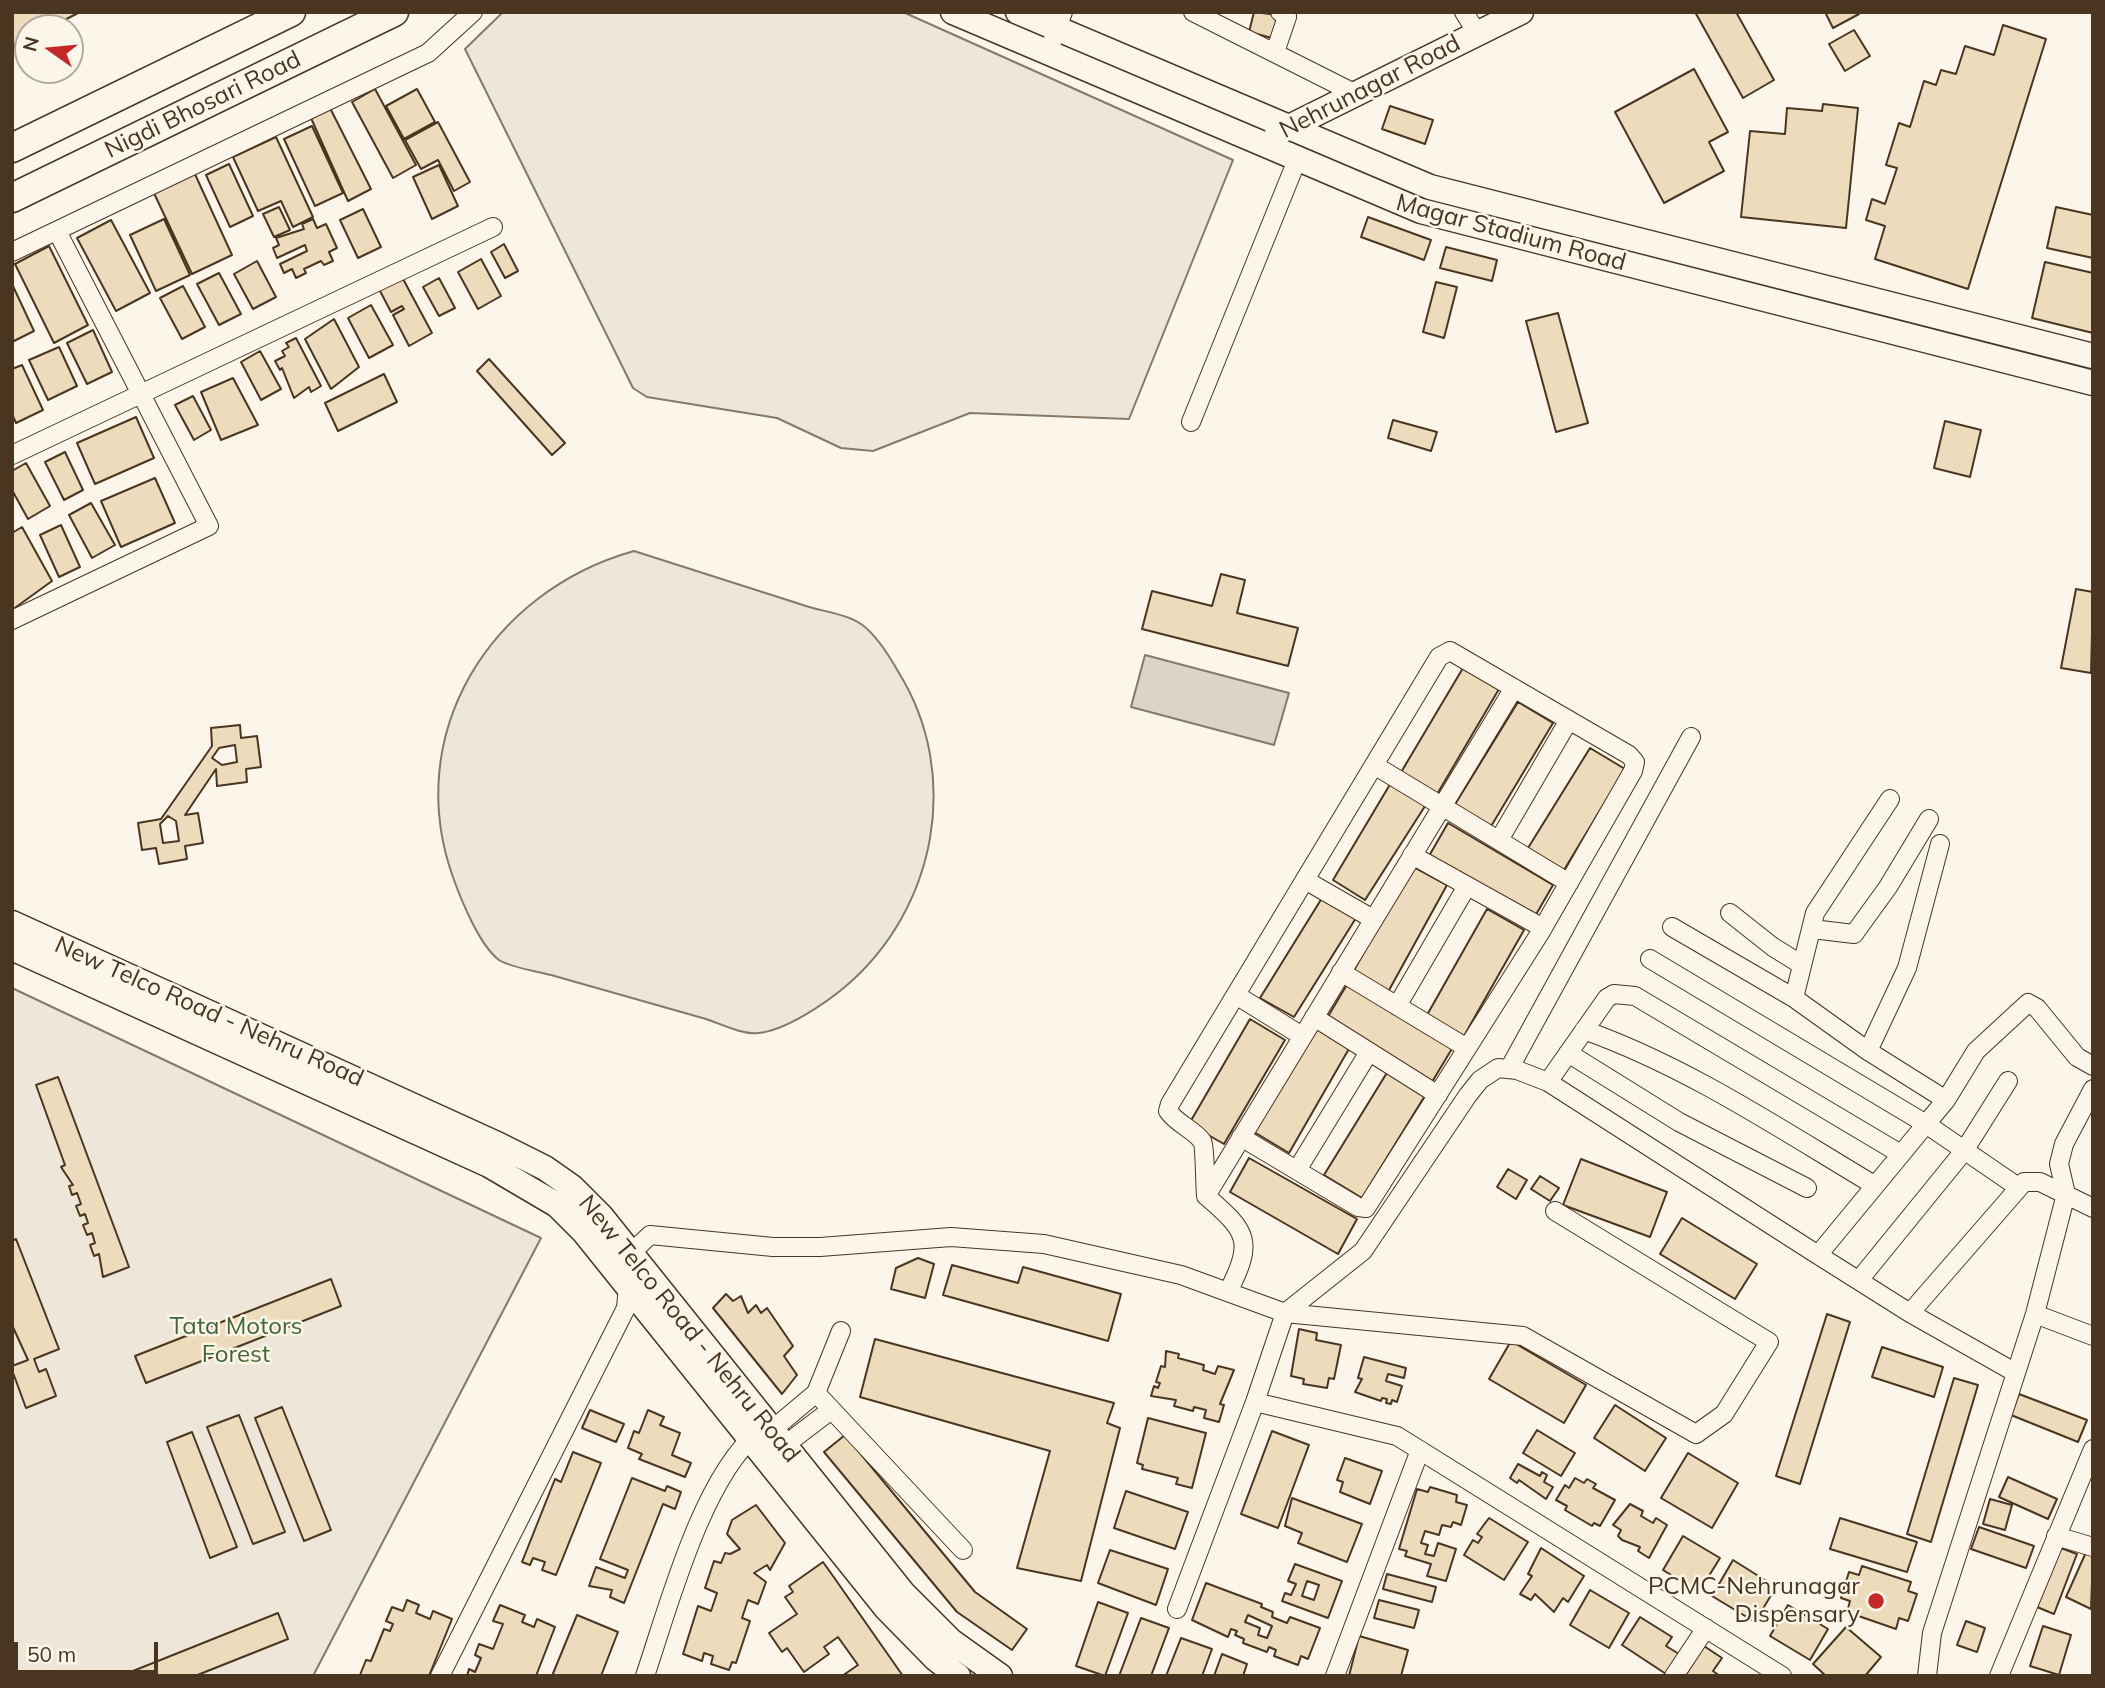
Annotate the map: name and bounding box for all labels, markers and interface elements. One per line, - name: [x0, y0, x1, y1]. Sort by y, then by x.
- north arrow: [14, 14, 84, 84]
- street label: Nehrunagar Road: [1275, 29, 1465, 145]
- text: N: [17, 34, 44, 54]
- street label: Nigdi Bhosari Road: [100, 45, 306, 165]
- street label: Magar Stadium Road: [1393, 188, 1629, 278]
- street label: New Telco Road - Nehru Road: [50, 931, 368, 1093]
- street label: New Telco Road - Nehru Road: [572, 1190, 806, 1468]
- park label: Tata Motors Forest: [170, 1313, 302, 1369]
- place label: PCMC-Nehrunagar Dispensary: [1648, 1573, 1860, 1629]
- marker: PCMC-Nehrunagar Dispensary: [1866, 1591, 1886, 1611]
- scale bar: [18, 1628, 161, 1672]
- text: 50 m: [27, 1641, 76, 1667]

